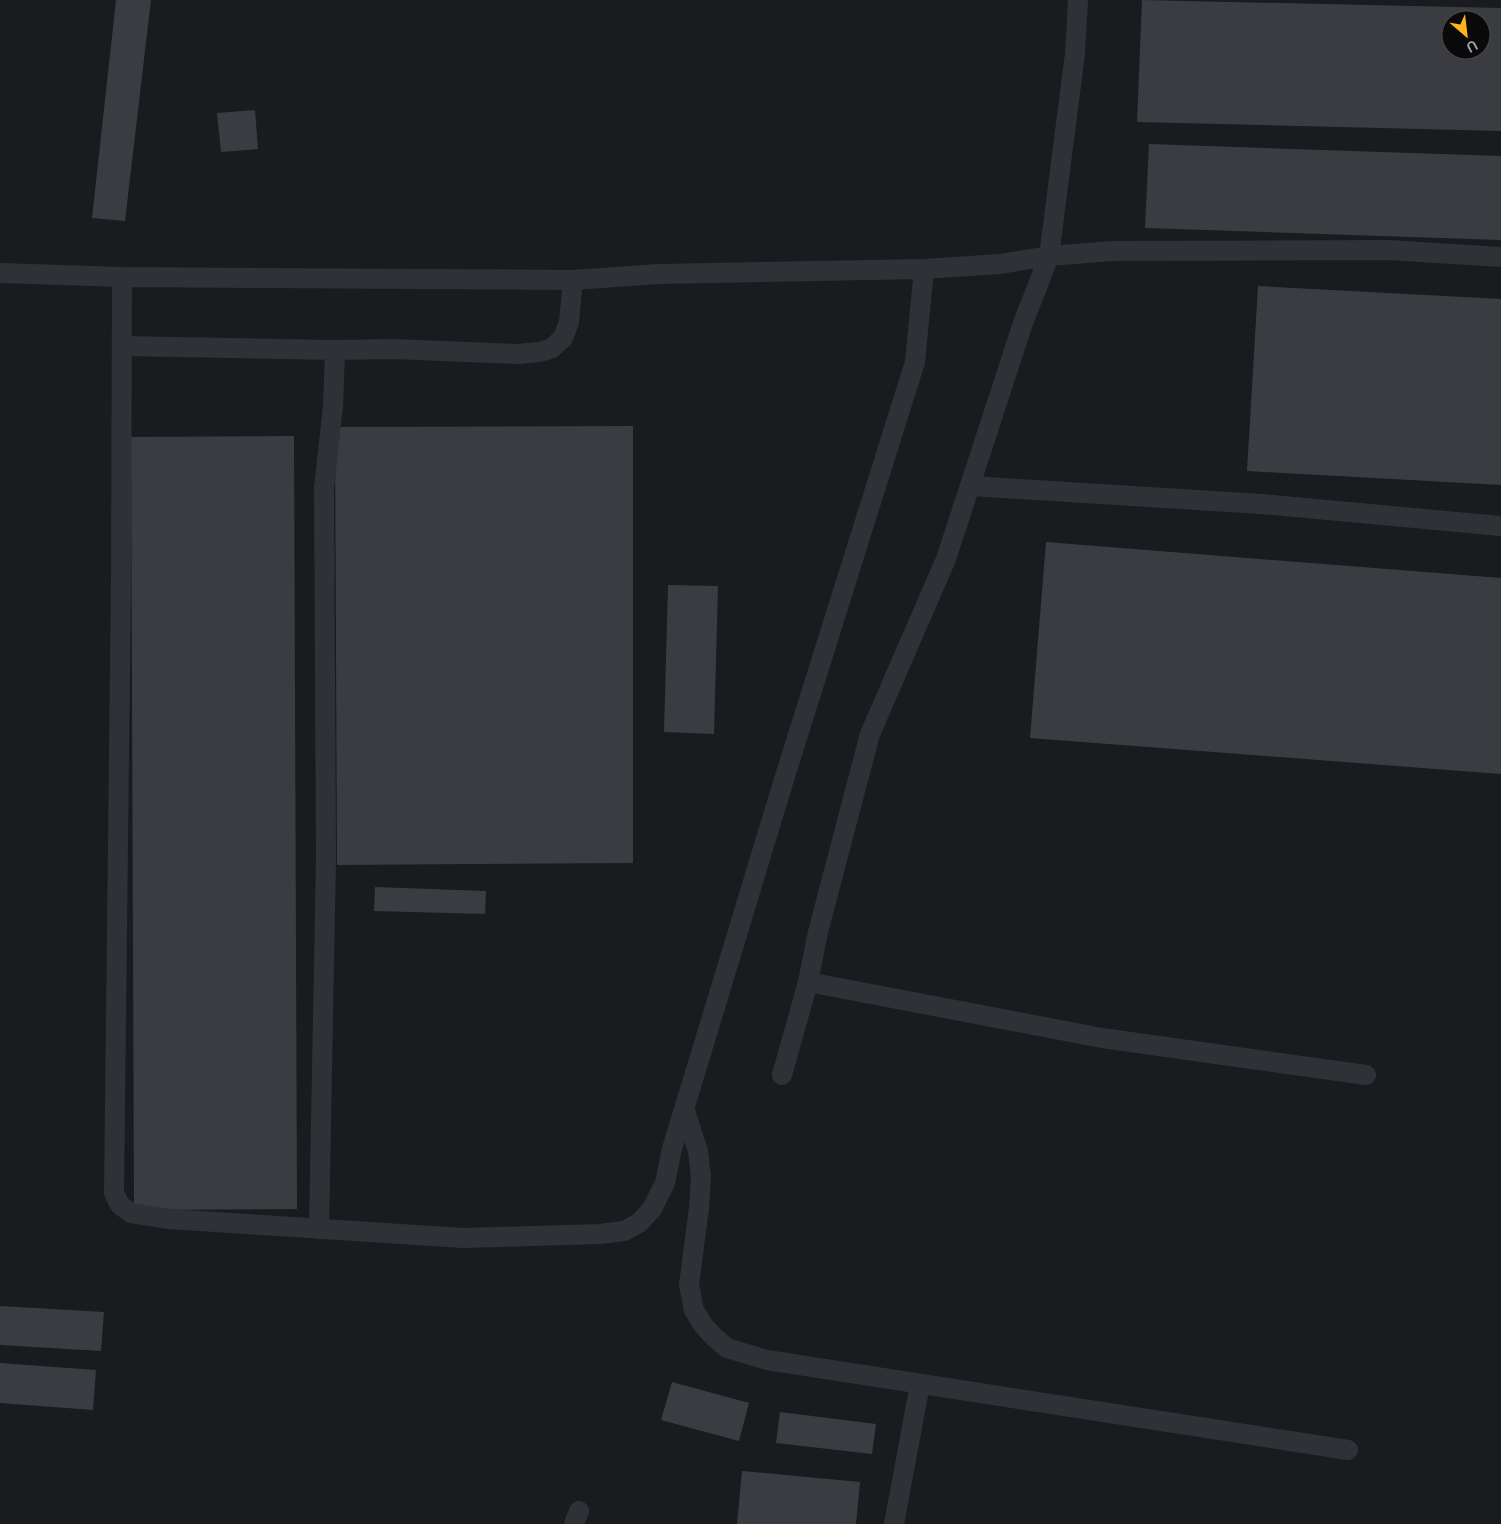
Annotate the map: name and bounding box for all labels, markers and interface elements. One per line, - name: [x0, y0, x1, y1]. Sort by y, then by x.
- north arrow: [1441, 10, 1491, 60]
- text: U: [1464, 37, 1481, 57]

